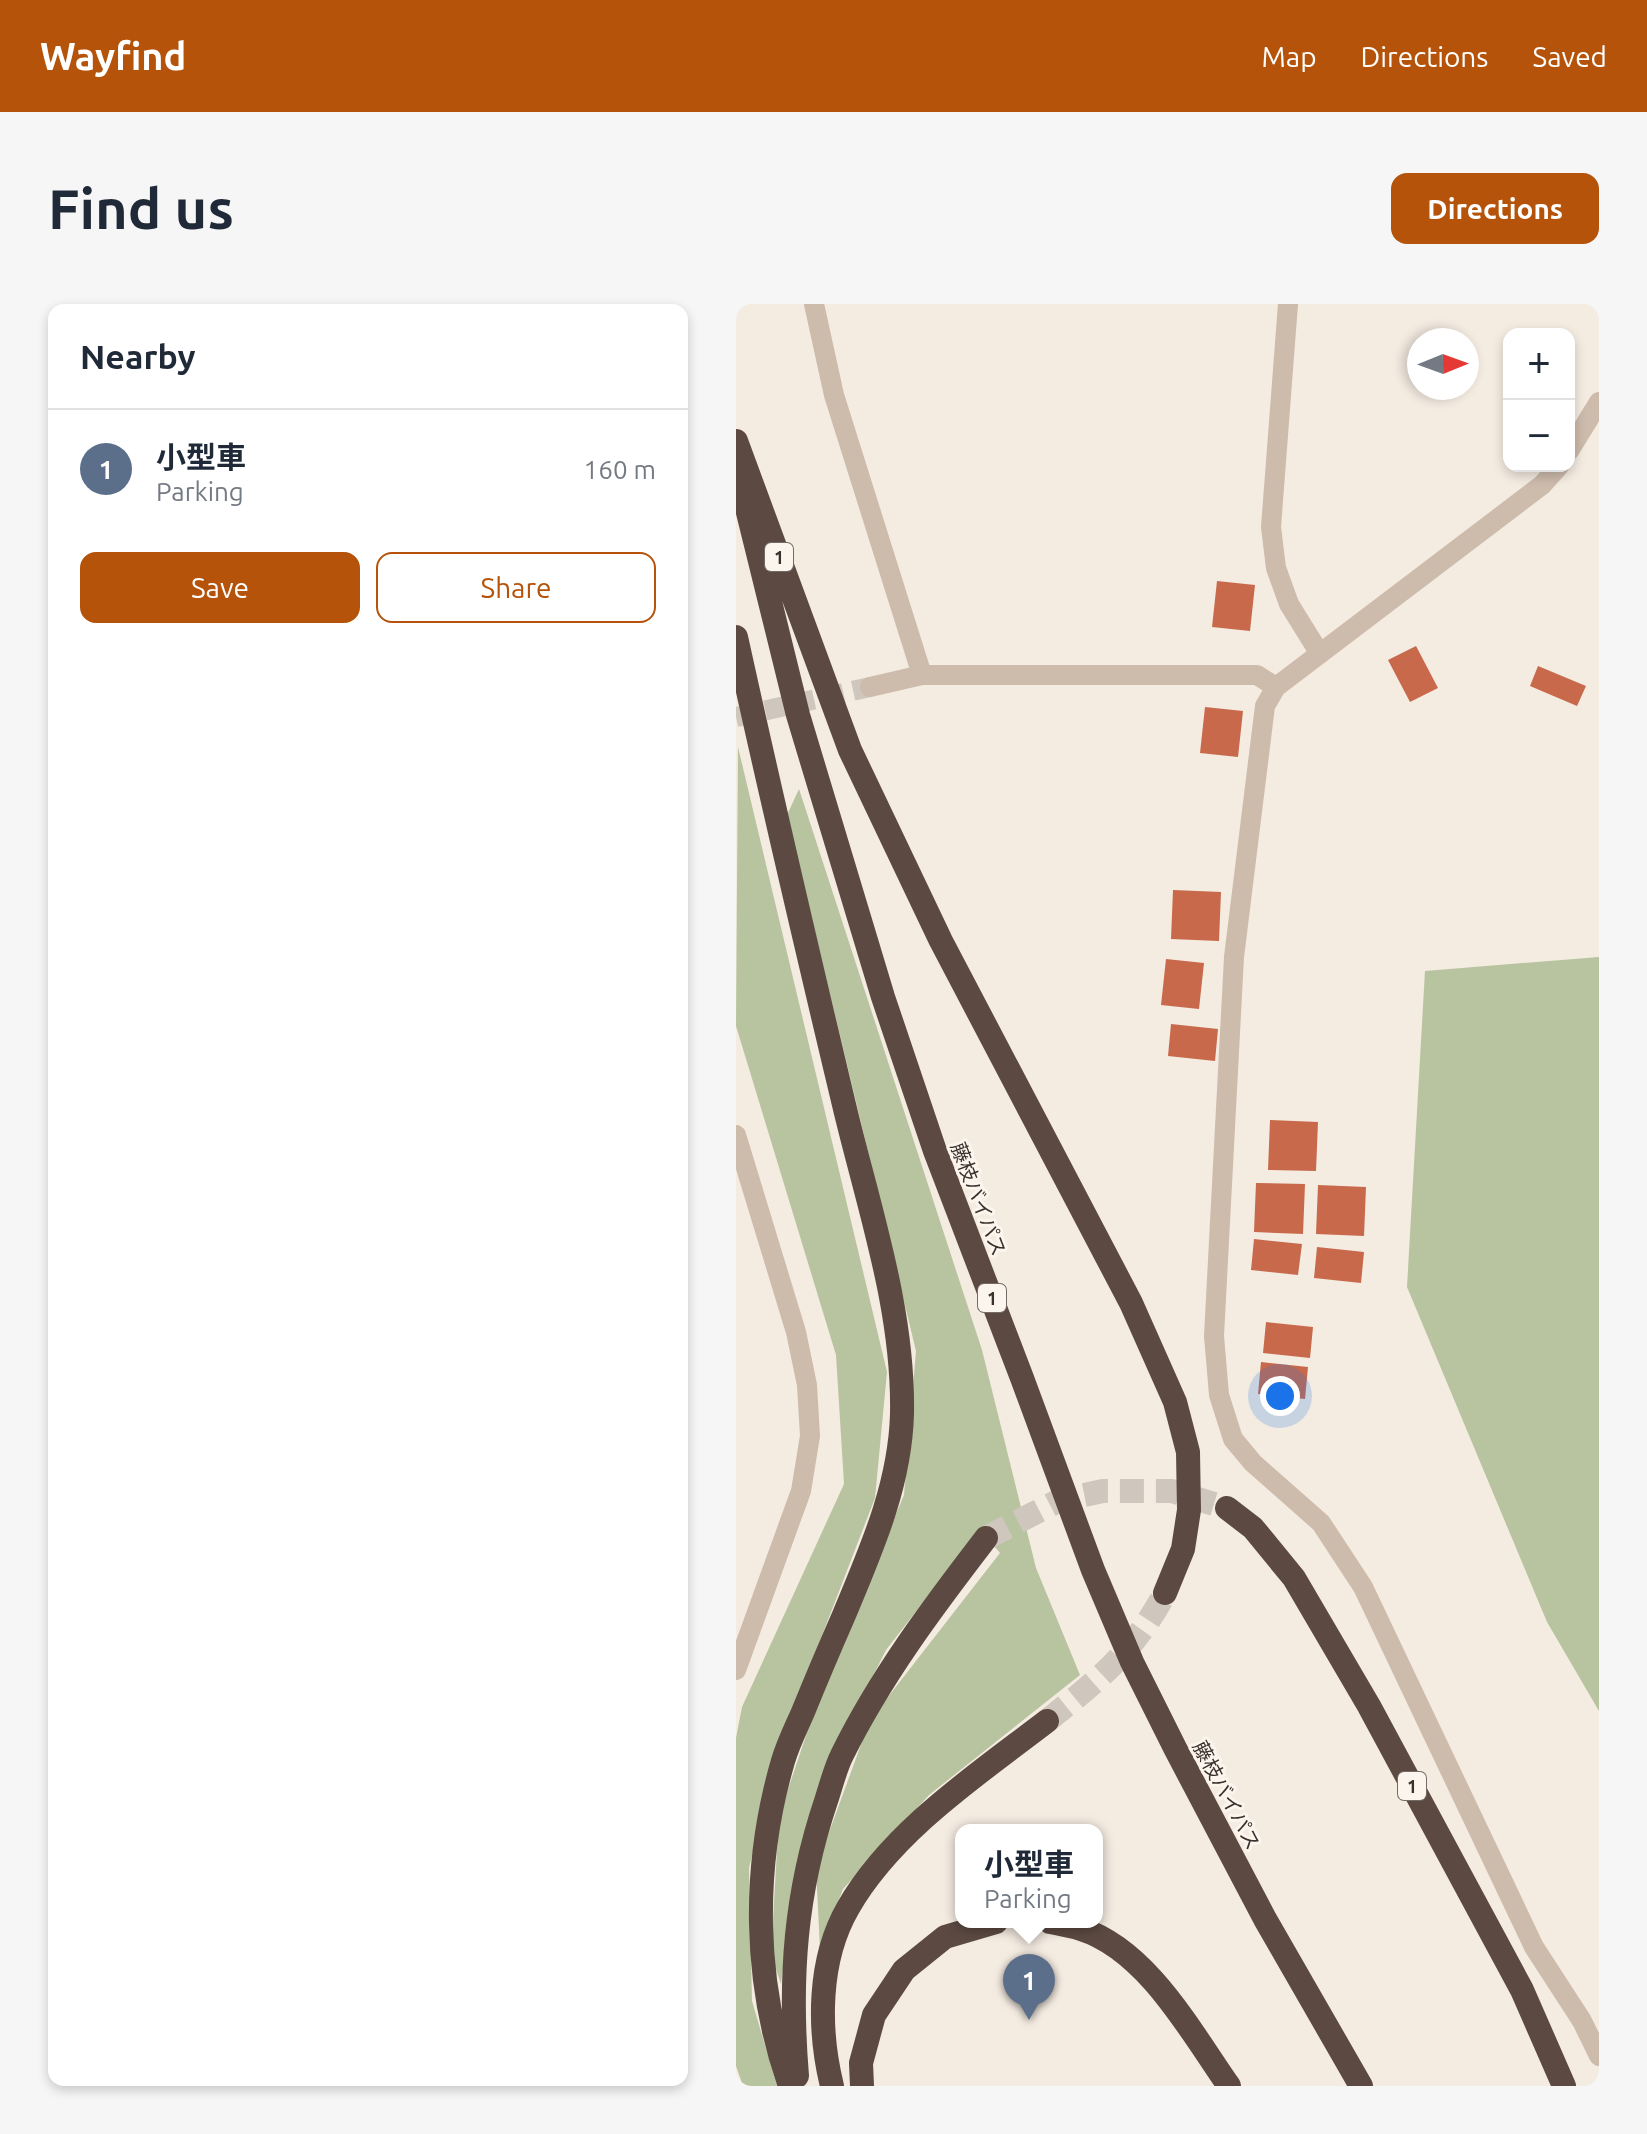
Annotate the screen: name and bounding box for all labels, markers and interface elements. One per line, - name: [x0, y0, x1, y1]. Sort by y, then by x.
- text: Wayfind: [40, 35, 186, 77]
- text: Map: [1261, 41, 1317, 72]
- text: Directions: [1361, 41, 1488, 72]
- text: Saved: [1532, 41, 1607, 72]
- button: Directions: [1391, 173, 1599, 244]
- text: Find us: [48, 177, 234, 240]
- north arrow: [1407, 328, 1479, 400]
- map controls: [1503, 328, 1575, 472]
- button: +: [1503, 328, 1575, 400]
- text: Nearby: [80, 337, 195, 375]
- button: −: [1503, 400, 1575, 472]
- text: 小型車: [156, 440, 246, 474]
- text: 1: [99, 455, 113, 484]
- text: 160 m: [584, 455, 656, 484]
- text: Parking: [156, 477, 244, 506]
- road number: 1: [765, 543, 793, 571]
- button: Save: [80, 552, 360, 623]
- button: Share: [376, 552, 656, 623]
- street label: 藤枝バイパス: [947, 1139, 1011, 1259]
- road number: 1: [978, 1284, 1006, 1312]
- your location: [1260, 1376, 1300, 1416]
- street label: 藤枝バイパス: [1189, 1737, 1265, 1853]
- road number: 1: [1398, 1772, 1426, 1800]
- popup: [955, 1824, 1103, 1928]
- text: 小型車: [984, 1847, 1074, 1881]
- text: Parking: [984, 1884, 1072, 1913]
- pin: 1: [1003, 1954, 1055, 2020]

